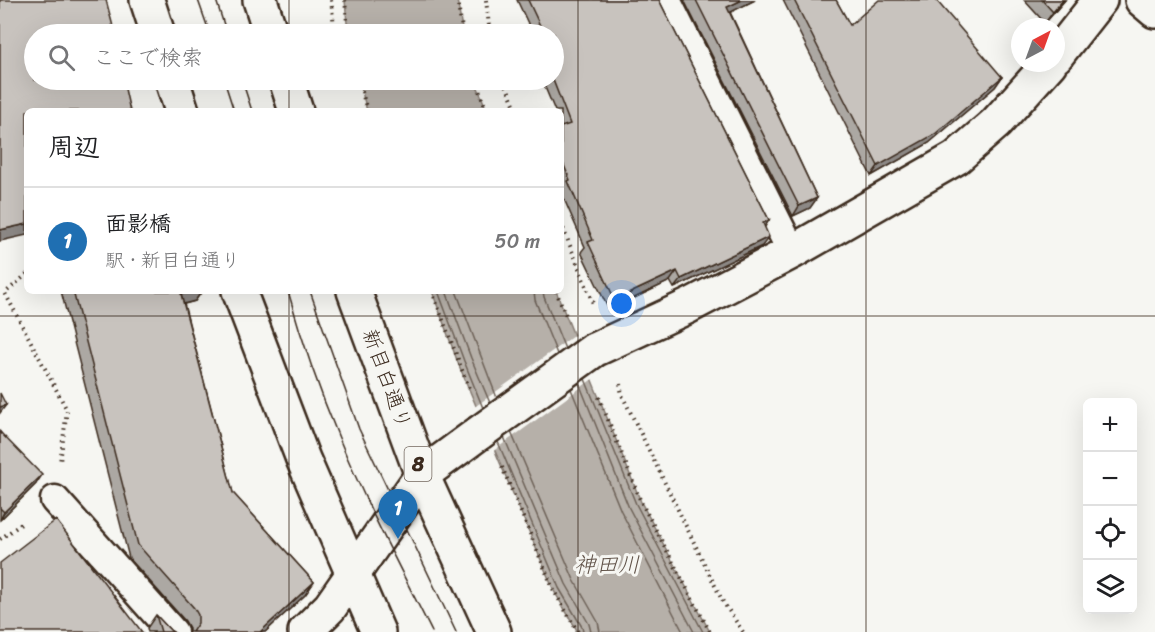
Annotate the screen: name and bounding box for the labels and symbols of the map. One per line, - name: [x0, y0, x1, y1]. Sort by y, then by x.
- north arrow: [1011, 18, 1065, 72]
- your location: [607, 289, 636, 318]
- street label: 新目白通り: [351, 323, 423, 435]
- road number: 8: [404, 447, 432, 481]
- pin: 1: [378, 490, 418, 539]
- water label: 神田川: [574, 545, 640, 584]

